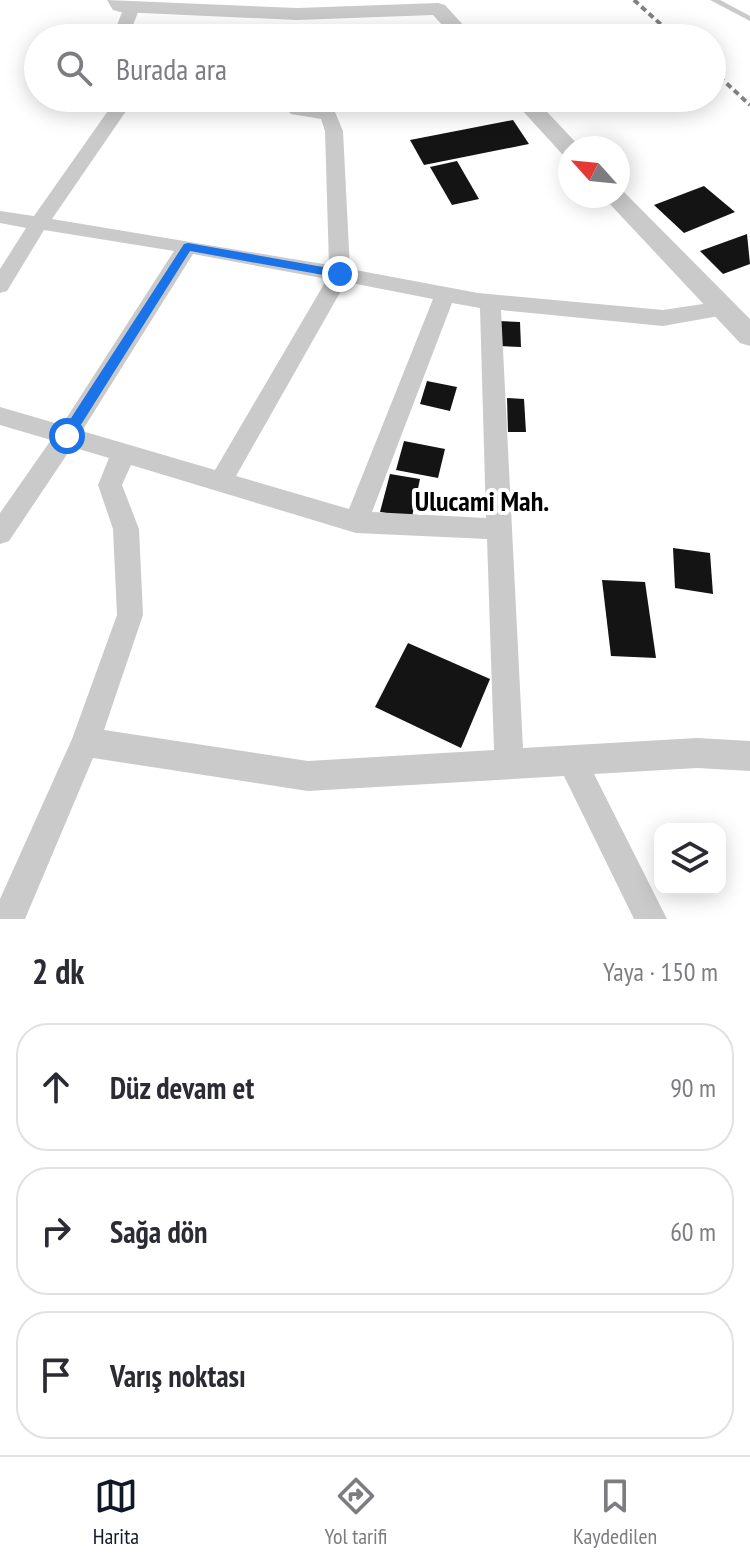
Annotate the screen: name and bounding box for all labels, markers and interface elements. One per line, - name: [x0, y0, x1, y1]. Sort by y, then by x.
- search box: [24, 24, 726, 112]
- icon: search: [52, 46, 96, 90]
- text: Burada ara: [116, 49, 227, 88]
- north arrow: [558, 136, 630, 208]
- route end: [322, 256, 358, 292]
- route start: [49, 418, 85, 454]
- district label: Ulucami Mah.: [415, 482, 549, 519]
- map controls: [654, 823, 726, 895]
- button: layers: [654, 823, 726, 895]
- text: 2 dk: [32, 949, 84, 993]
- text: Yaya · 150 m: [603, 955, 718, 988]
- icon: ahead: [34, 1065, 78, 1109]
- text: Düz devam et: [110, 1068, 254, 1107]
- text: 90 m: [670, 1071, 716, 1104]
- icon: right: [34, 1209, 78, 1253]
- text: Sağa dön: [110, 1212, 208, 1251]
- text: 60 m: [670, 1215, 716, 1248]
- icon: arrive: [34, 1353, 78, 1397]
- text: Varış noktası: [110, 1356, 246, 1395]
- tab: Harita: [93, 1474, 139, 1550]
- tab: Yol tarifi: [325, 1474, 388, 1550]
- tab: Kaydedilen: [573, 1474, 657, 1550]

